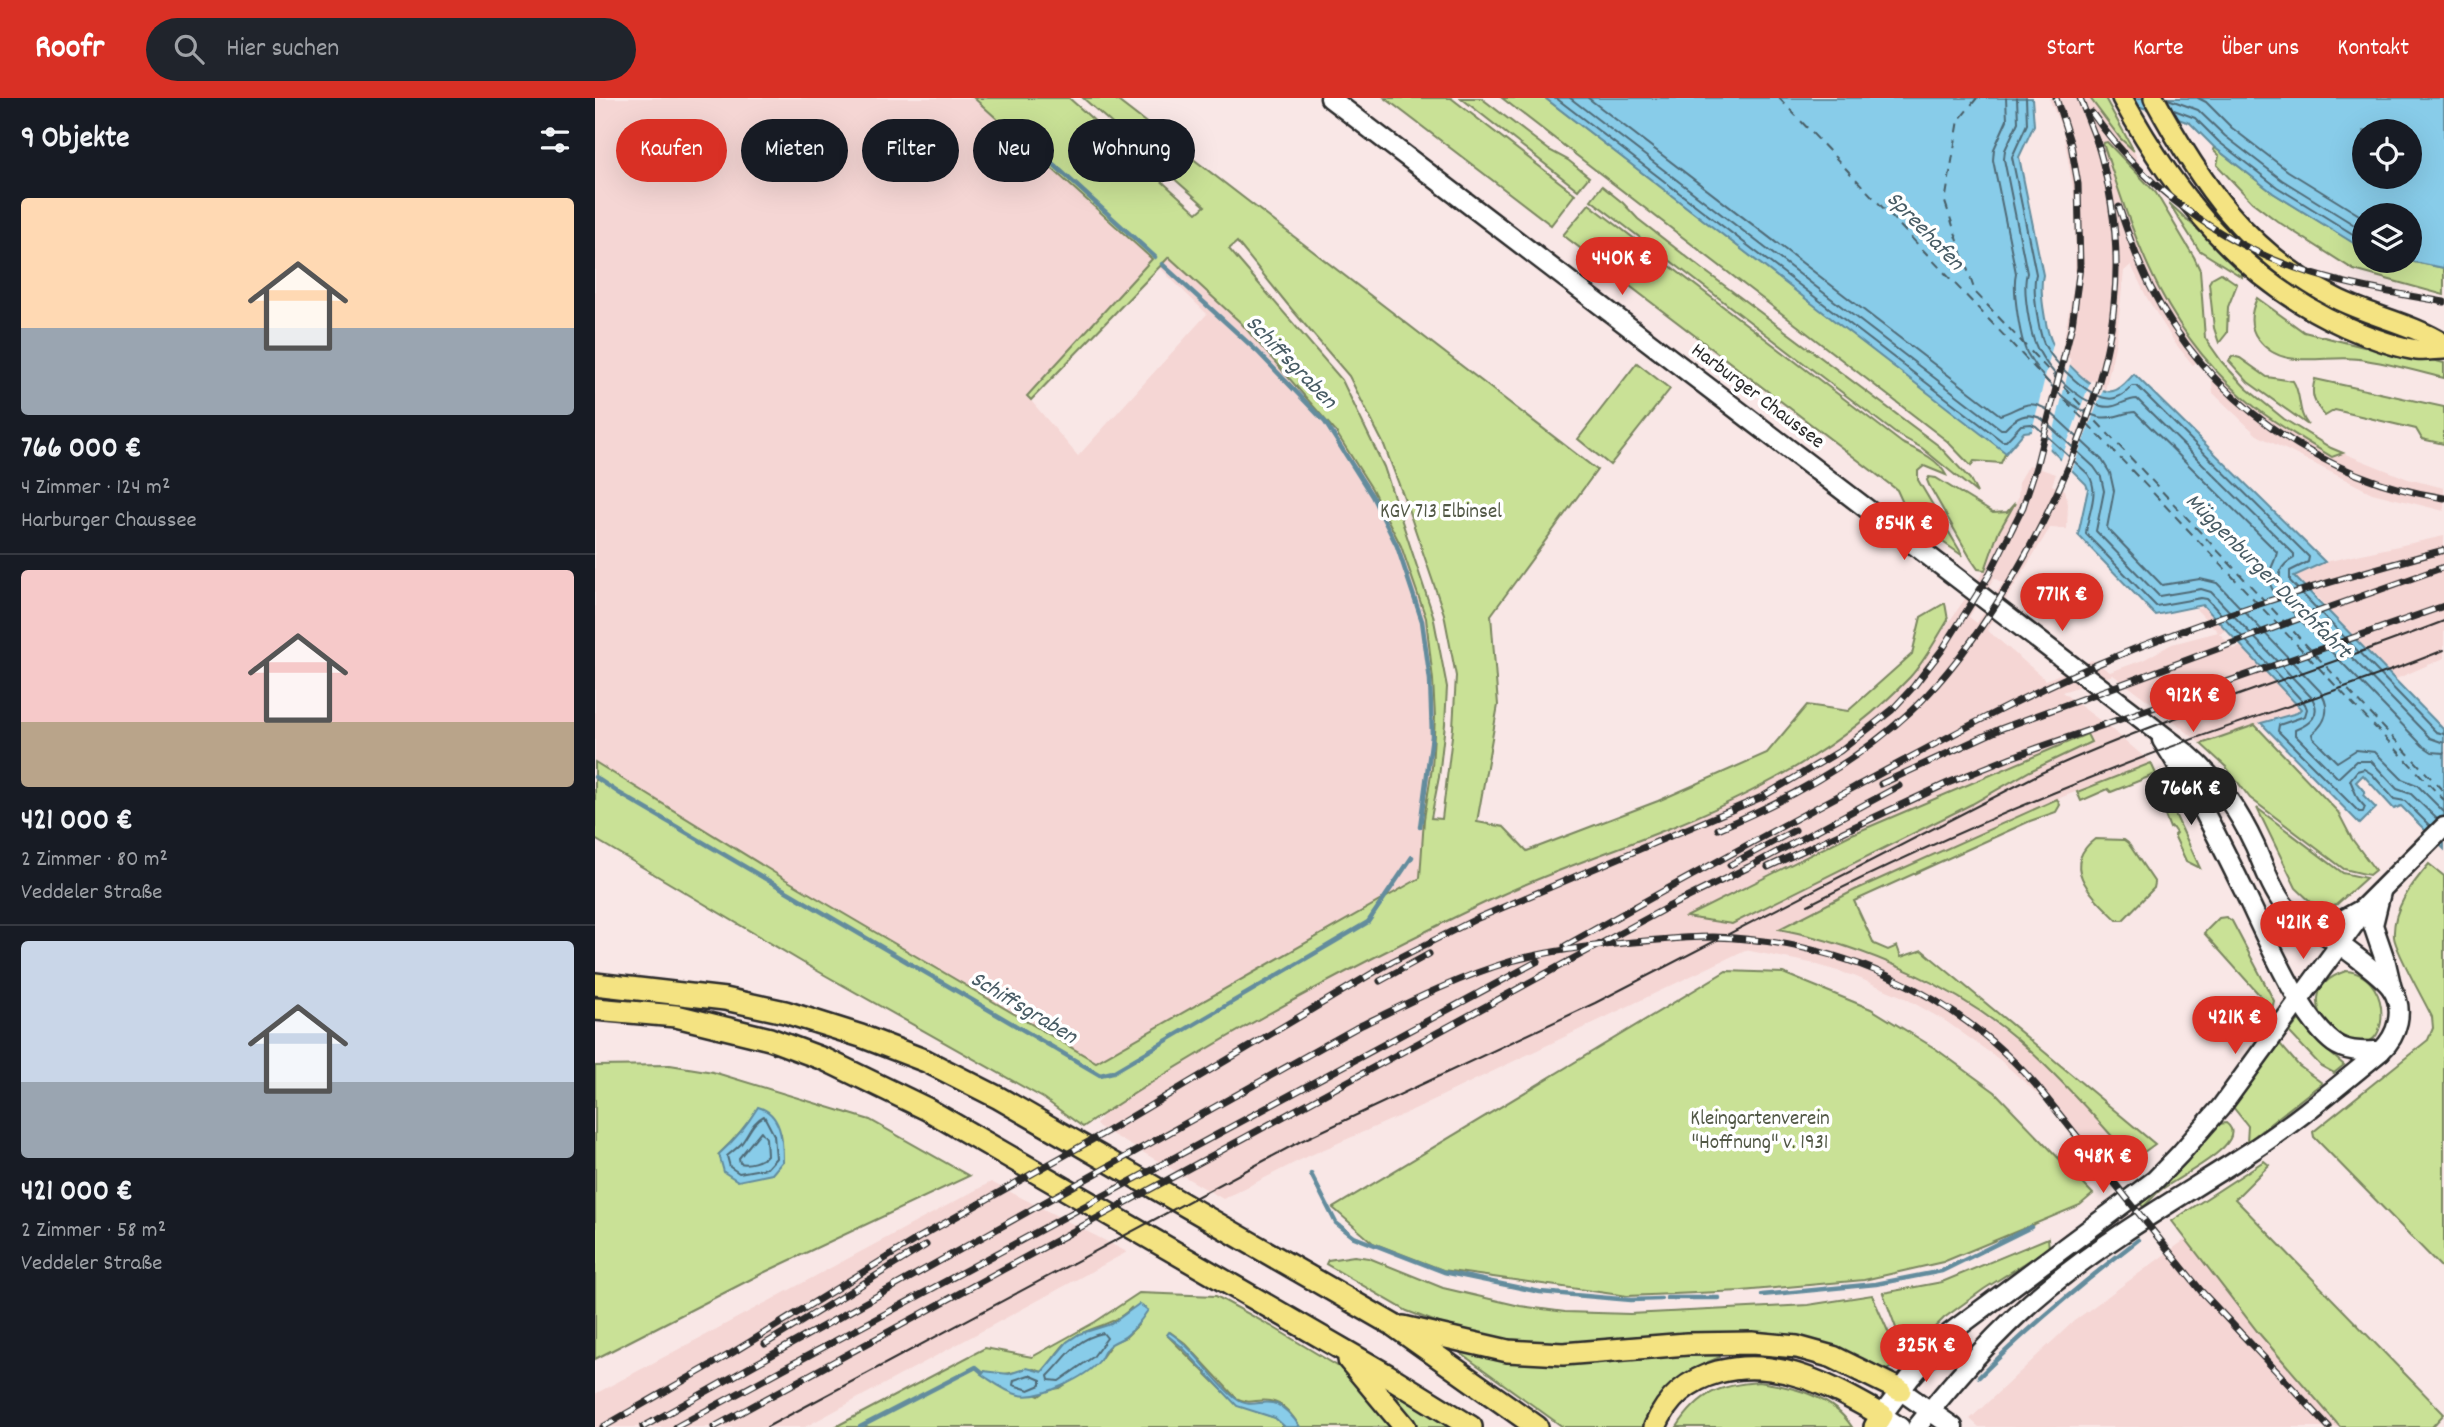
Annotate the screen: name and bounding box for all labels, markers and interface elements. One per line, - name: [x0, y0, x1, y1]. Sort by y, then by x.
- search box: [146, 18, 636, 81]
- text: Roofr: [35, 26, 104, 73]
- icon: search: [170, 30, 208, 68]
- text: Hier suchen: [226, 31, 339, 68]
- text: Start: [2046, 32, 2095, 66]
- text: Karte: [2133, 32, 2184, 66]
- text: Über uns: [2222, 32, 2299, 66]
- text: Kontakt: [2337, 32, 2409, 66]
- text: 9 Objekte: [21, 119, 129, 162]
- chip: Kaufen: [616, 119, 727, 182]
- chip: Mieten: [741, 119, 848, 182]
- chip: Filter: [862, 119, 959, 182]
- chip: Neu: [973, 119, 1054, 182]
- chip: Wohnung: [1068, 119, 1195, 182]
- map controls: [2352, 119, 2422, 273]
- button: locate: [2352, 119, 2422, 189]
- icon: filters: [536, 121, 574, 159]
- water label: Spreehafen: [1878, 185, 1971, 280]
- button: layers: [2352, 203, 2422, 273]
- pin: 440K €: [1565, 238, 1679, 297]
- icon: home: [235, 243, 361, 369]
- text: 440K €: [1592, 243, 1652, 276]
- water label: Schiffsgraben: [1237, 309, 1344, 418]
- street label: Harburger Chaussee: [1684, 337, 1830, 457]
- text: 766 000 €: [21, 429, 141, 472]
- text: 4 Zimmer · 124 m²: [21, 472, 170, 505]
- water label: Müggenburger Durchfahrt: [2176, 486, 2359, 669]
- park label: KGV 713 Elbinsel: [1380, 498, 1502, 528]
- pin: 854K €: [1847, 503, 1961, 562]
- text: Harburger Chaussee: [21, 505, 197, 538]
- text: 854K €: [1875, 508, 1933, 541]
- pin: 771K €: [2005, 574, 2119, 633]
- text: 771K €: [2036, 579, 2088, 612]
- icon: home: [235, 615, 361, 741]
- pin: 912K €: [2136, 674, 2250, 734]
- text: 912K €: [2166, 680, 2220, 713]
- pin: 766K €: [2134, 768, 2248, 827]
- text: 766K €: [2161, 773, 2221, 806]
- text: 421 000 €: [21, 801, 133, 844]
- text: 2 Zimmer · 80 m²: [21, 844, 168, 877]
- text: Veddeler Straße: [21, 877, 162, 910]
- pin: 421K €: [2246, 902, 2360, 961]
- text: 421K €: [2276, 907, 2330, 940]
- water label: Schiffsgraben: [963, 964, 1084, 1055]
- icon: home: [235, 986, 361, 1112]
- pin: 421K €: [2178, 996, 2292, 1056]
- text: 421K €: [2208, 1002, 2262, 1035]
- park label: Kleingartenverein "Hoffnung" v. 1931: [1690, 1105, 1830, 1159]
- pin: 948K €: [2046, 1136, 2160, 1195]
- text: 948K €: [2074, 1141, 2132, 1174]
- text: 421 000 €: [21, 1172, 133, 1215]
- text: 2 Zimmer · 58 m²: [21, 1215, 166, 1248]
- text: Veddeler Straße: [21, 1248, 162, 1281]
- pin: 325K €: [1869, 1324, 1983, 1384]
- text: 325K €: [1896, 1330, 1956, 1363]

